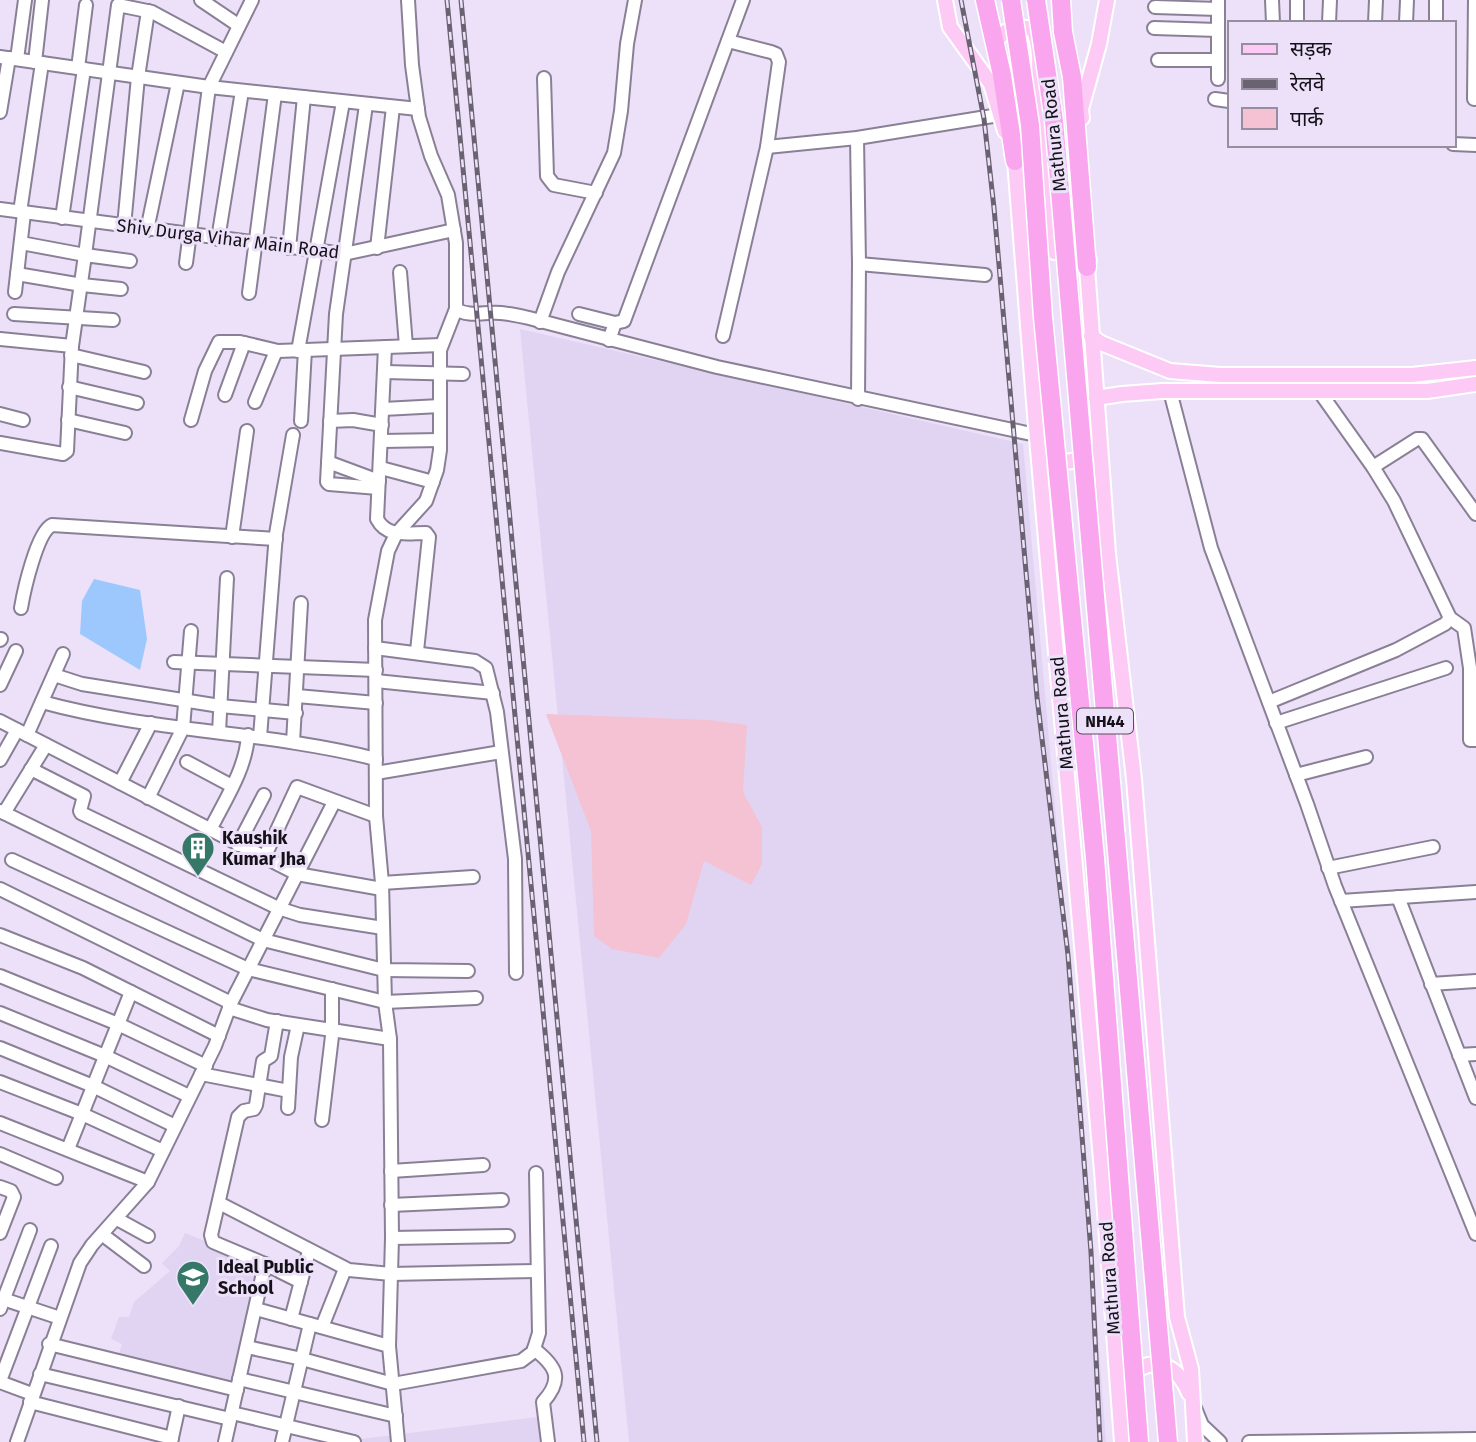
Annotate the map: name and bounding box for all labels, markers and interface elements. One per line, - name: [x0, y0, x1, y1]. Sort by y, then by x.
- legend: [1228, 21, 1455, 147]
- text: सड़क: [1290, 36, 1332, 62]
- text: रेलवे: [1289, 71, 1325, 97]
- street label: Mathura Road: [1037, 77, 1071, 193]
- text: पार्क: [1290, 106, 1324, 132]
- street label: Shiv Durga Vihar Main Road: [115, 214, 341, 264]
- street label: Mathura Road: [1046, 655, 1078, 771]
- road number: NH44: [1077, 708, 1133, 734]
- place label: Kaushik Kumar Jha: [222, 827, 306, 870]
- building icon: Kaushik Kumar Jha: [179, 829, 217, 878]
- street label: Mathura Road: [1095, 1221, 1125, 1335]
- place label: Ideal Public School: [218, 1256, 314, 1299]
- school or university icon: Ideal Public School: [174, 1258, 212, 1307]

